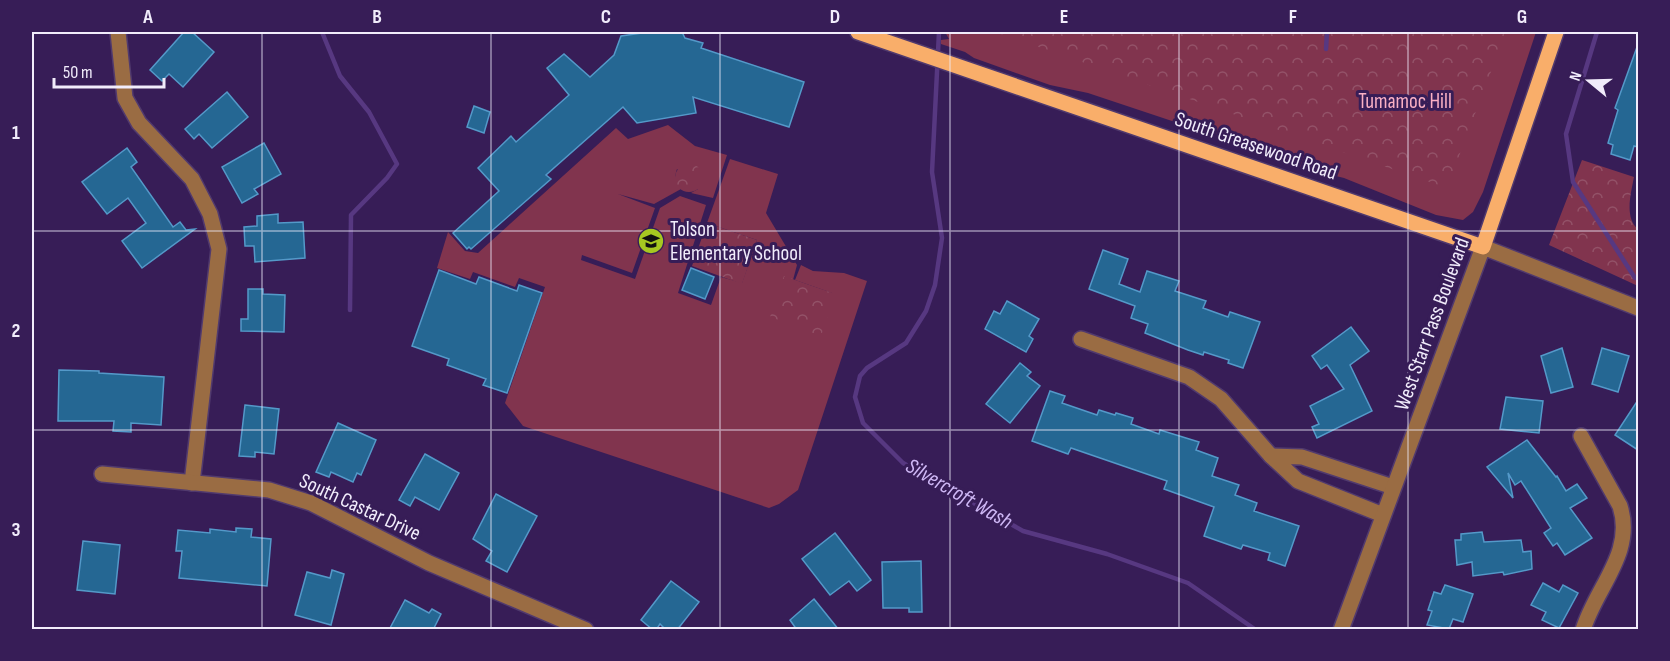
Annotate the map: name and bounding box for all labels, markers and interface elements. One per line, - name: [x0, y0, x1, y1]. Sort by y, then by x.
- text: A: [142, 5, 153, 29]
- text: B: [372, 5, 382, 29]
- text: C: [601, 5, 611, 29]
- text: D: [830, 5, 840, 29]
- text: E: [1060, 5, 1068, 29]
- text: F: [1289, 5, 1297, 29]
- text: G: [1517, 5, 1527, 29]
- scale bar: [54, 51, 164, 89]
- north arrow: [1559, 51, 1619, 111]
- text: 50 m: [63, 62, 93, 83]
- text: N: [1566, 69, 1587, 84]
- park label: Tumamoc Hill: [1358, 89, 1452, 114]
- street label: South Greasewood Road: [1172, 106, 1340, 186]
- text: 1: [12, 121, 20, 145]
- place label: Tolson Elementary School: [670, 217, 802, 266]
- school or university icon: Tolson Elementary School: [636, 226, 666, 256]
- street label: West Starr Pass Boulevard: [1389, 234, 1475, 414]
- text: 2: [12, 319, 20, 343]
- water label: Silvercroft Wash: [901, 453, 1017, 535]
- street label: South Castar Drive: [295, 468, 425, 546]
- text: 3: [12, 518, 21, 542]

